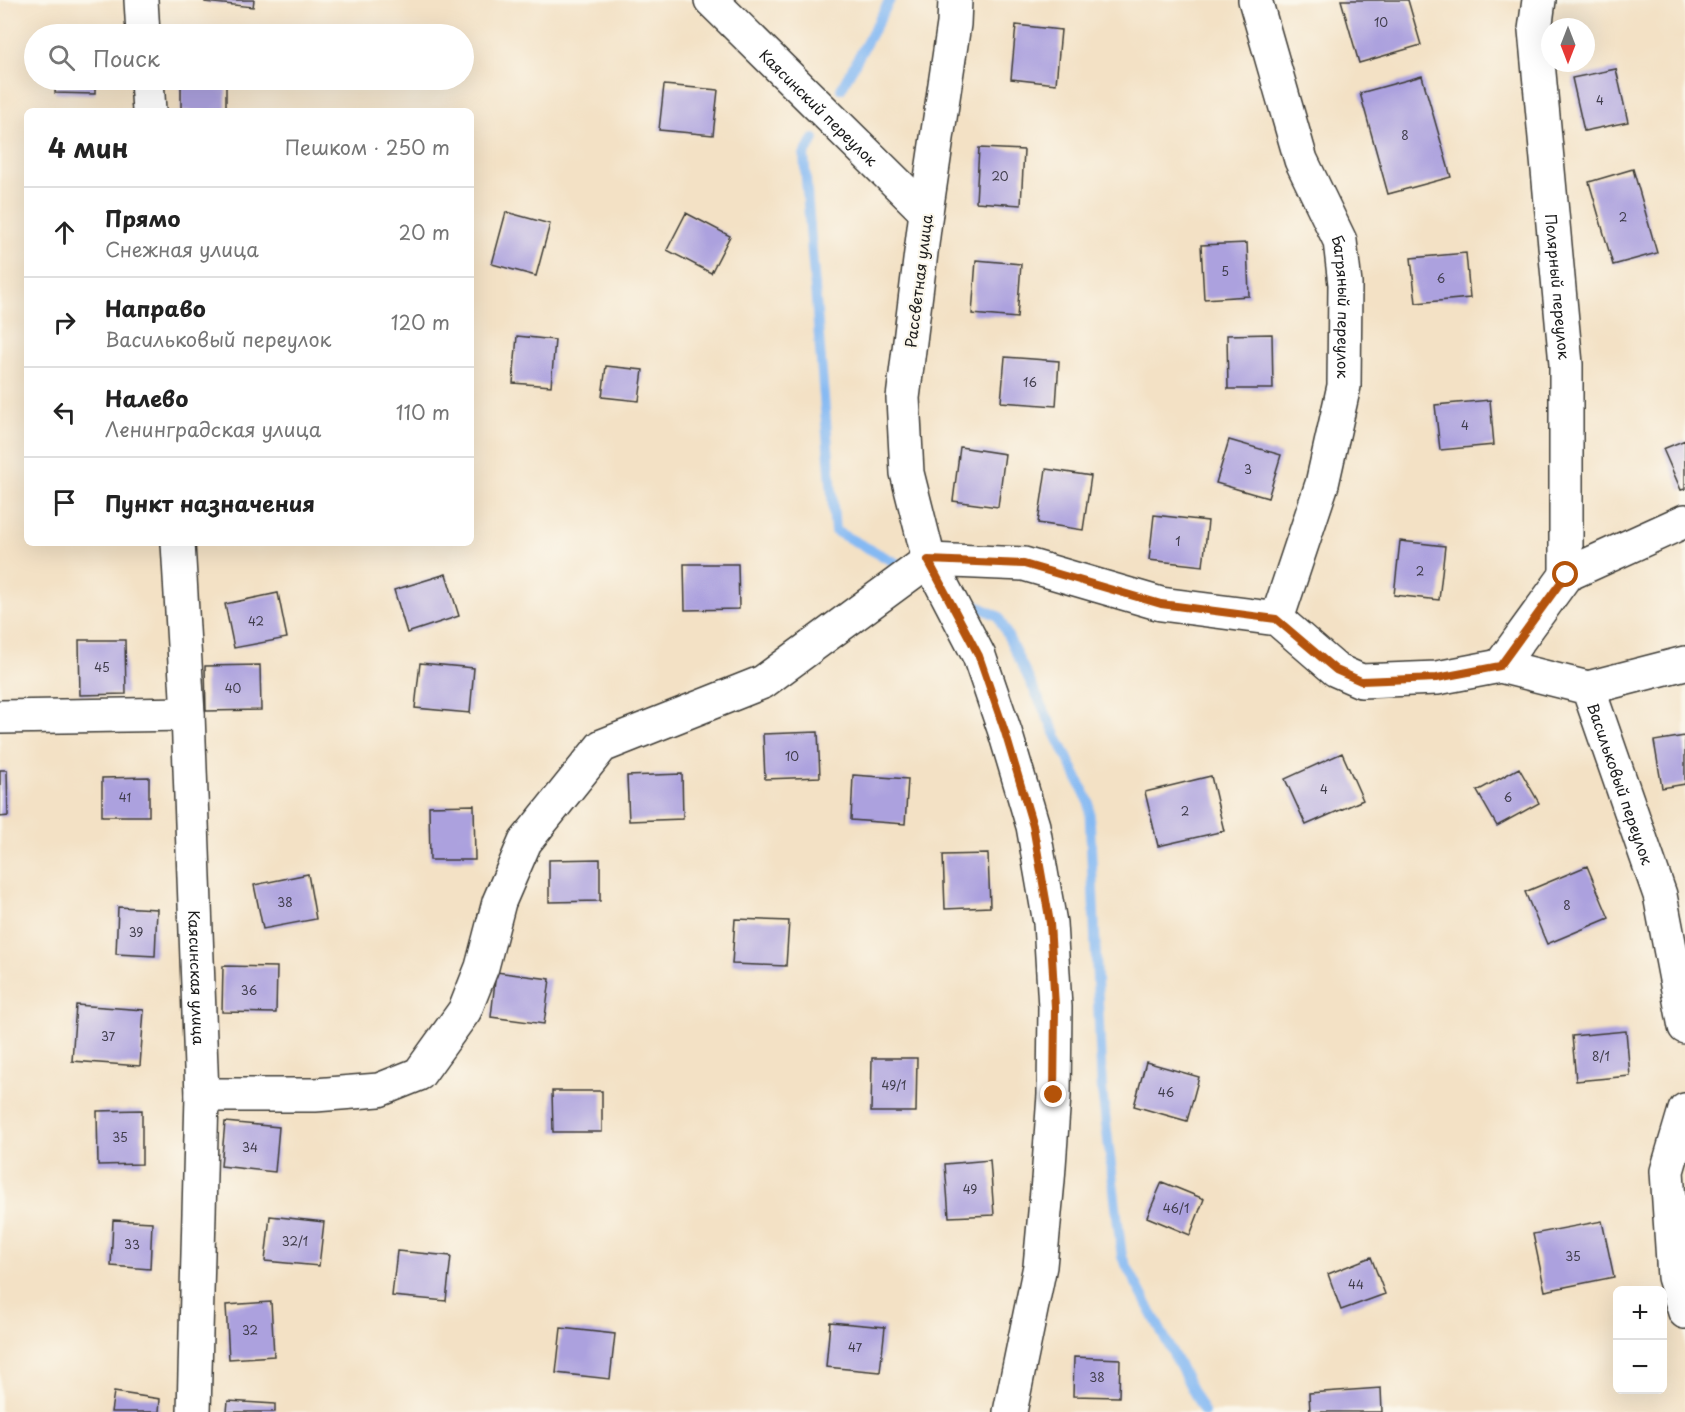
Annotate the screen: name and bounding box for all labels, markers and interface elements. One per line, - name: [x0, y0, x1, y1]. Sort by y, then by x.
- house number: 10: [1374, 13, 1388, 31]
- north arrow: [1541, 18, 1595, 72]
- search box: [24, 24, 474, 90]
- icon: search: [45, 41, 78, 74]
- text: Поиск: [93, 41, 160, 74]
- street label: Каясинский переулок: [755, 43, 884, 171]
- house number: 4: [1596, 91, 1604, 109]
- house number: 8: [1401, 126, 1409, 144]
- text: 4 мин: [48, 128, 129, 167]
- text: Пешком · 250 m: [285, 132, 450, 162]
- house number: 20: [991, 167, 1009, 185]
- text: Прямо: [105, 201, 180, 234]
- house number: 2: [1619, 208, 1627, 226]
- street label: Рассветная улица: [898, 212, 938, 349]
- street label: Полярный переулок: [1541, 213, 1577, 360]
- icon: ahead: [48, 216, 81, 249]
- text: 20 m: [398, 217, 450, 247]
- street label: Багряный переулок: [1327, 230, 1357, 379]
- text: Снежная улица: [105, 234, 259, 264]
- house number: 5: [1221, 262, 1229, 280]
- house number: 6: [1437, 269, 1445, 287]
- text: Направо: [105, 291, 206, 324]
- icon: right: [48, 306, 81, 339]
- text: 120 m: [391, 307, 450, 337]
- text: Васильковый переулок: [105, 324, 331, 354]
- house number: 16: [1023, 373, 1037, 391]
- text: Налево: [105, 381, 188, 414]
- icon: left: [48, 396, 81, 429]
- text: 110 m: [396, 397, 450, 427]
- text: Ленинградская улица: [105, 414, 321, 444]
- house number: 4: [1461, 416, 1469, 434]
- house number: 3: [1244, 460, 1252, 478]
- icon: arrive: [48, 486, 81, 519]
- text: Пункт назначения: [105, 486, 315, 519]
- house number: 1: [1175, 532, 1181, 550]
- route start: [1552, 561, 1578, 587]
- house number: 2: [1416, 562, 1424, 580]
- house number: 42: [248, 612, 264, 630]
- house number: 45: [94, 658, 110, 676]
- house number: 40: [225, 679, 242, 697]
- street label: Васильковый переулок: [1582, 699, 1660, 868]
- house number: 10: [785, 747, 799, 765]
- house number: 4: [1320, 780, 1328, 798]
- house number: 41: [119, 788, 131, 806]
- house number: 6: [1504, 788, 1512, 806]
- house number: 2: [1181, 802, 1189, 820]
- house number: 38: [277, 893, 293, 911]
- house number: 8: [1563, 896, 1571, 914]
- street label: Каясинская улица: [184, 910, 212, 1046]
- house number: 39: [129, 923, 143, 941]
- house number: 36: [241, 981, 257, 999]
- house number: 37: [101, 1027, 116, 1045]
- house number: 8/1: [1592, 1047, 1610, 1065]
- house number: 49/1: [881, 1076, 907, 1094]
- route end: [1040, 1081, 1066, 1107]
- house number: 46: [1158, 1083, 1174, 1101]
- house number: 35: [112, 1128, 128, 1146]
- house number: 34: [242, 1138, 258, 1156]
- house number: 49: [963, 1180, 977, 1198]
- house number: 46/1: [1163, 1199, 1189, 1217]
- house number: 32/1: [282, 1232, 308, 1250]
- house number: 33: [124, 1235, 140, 1253]
- house number: 35: [1565, 1247, 1581, 1265]
- house number: 44: [1348, 1275, 1364, 1293]
- map controls: [1613, 1286, 1667, 1394]
- button: +: [1613, 1286, 1667, 1340]
- house number: 32: [242, 1321, 258, 1339]
- house number: 47: [848, 1338, 863, 1356]
- button: −: [1613, 1340, 1667, 1394]
- house number: 38: [1089, 1368, 1105, 1386]

